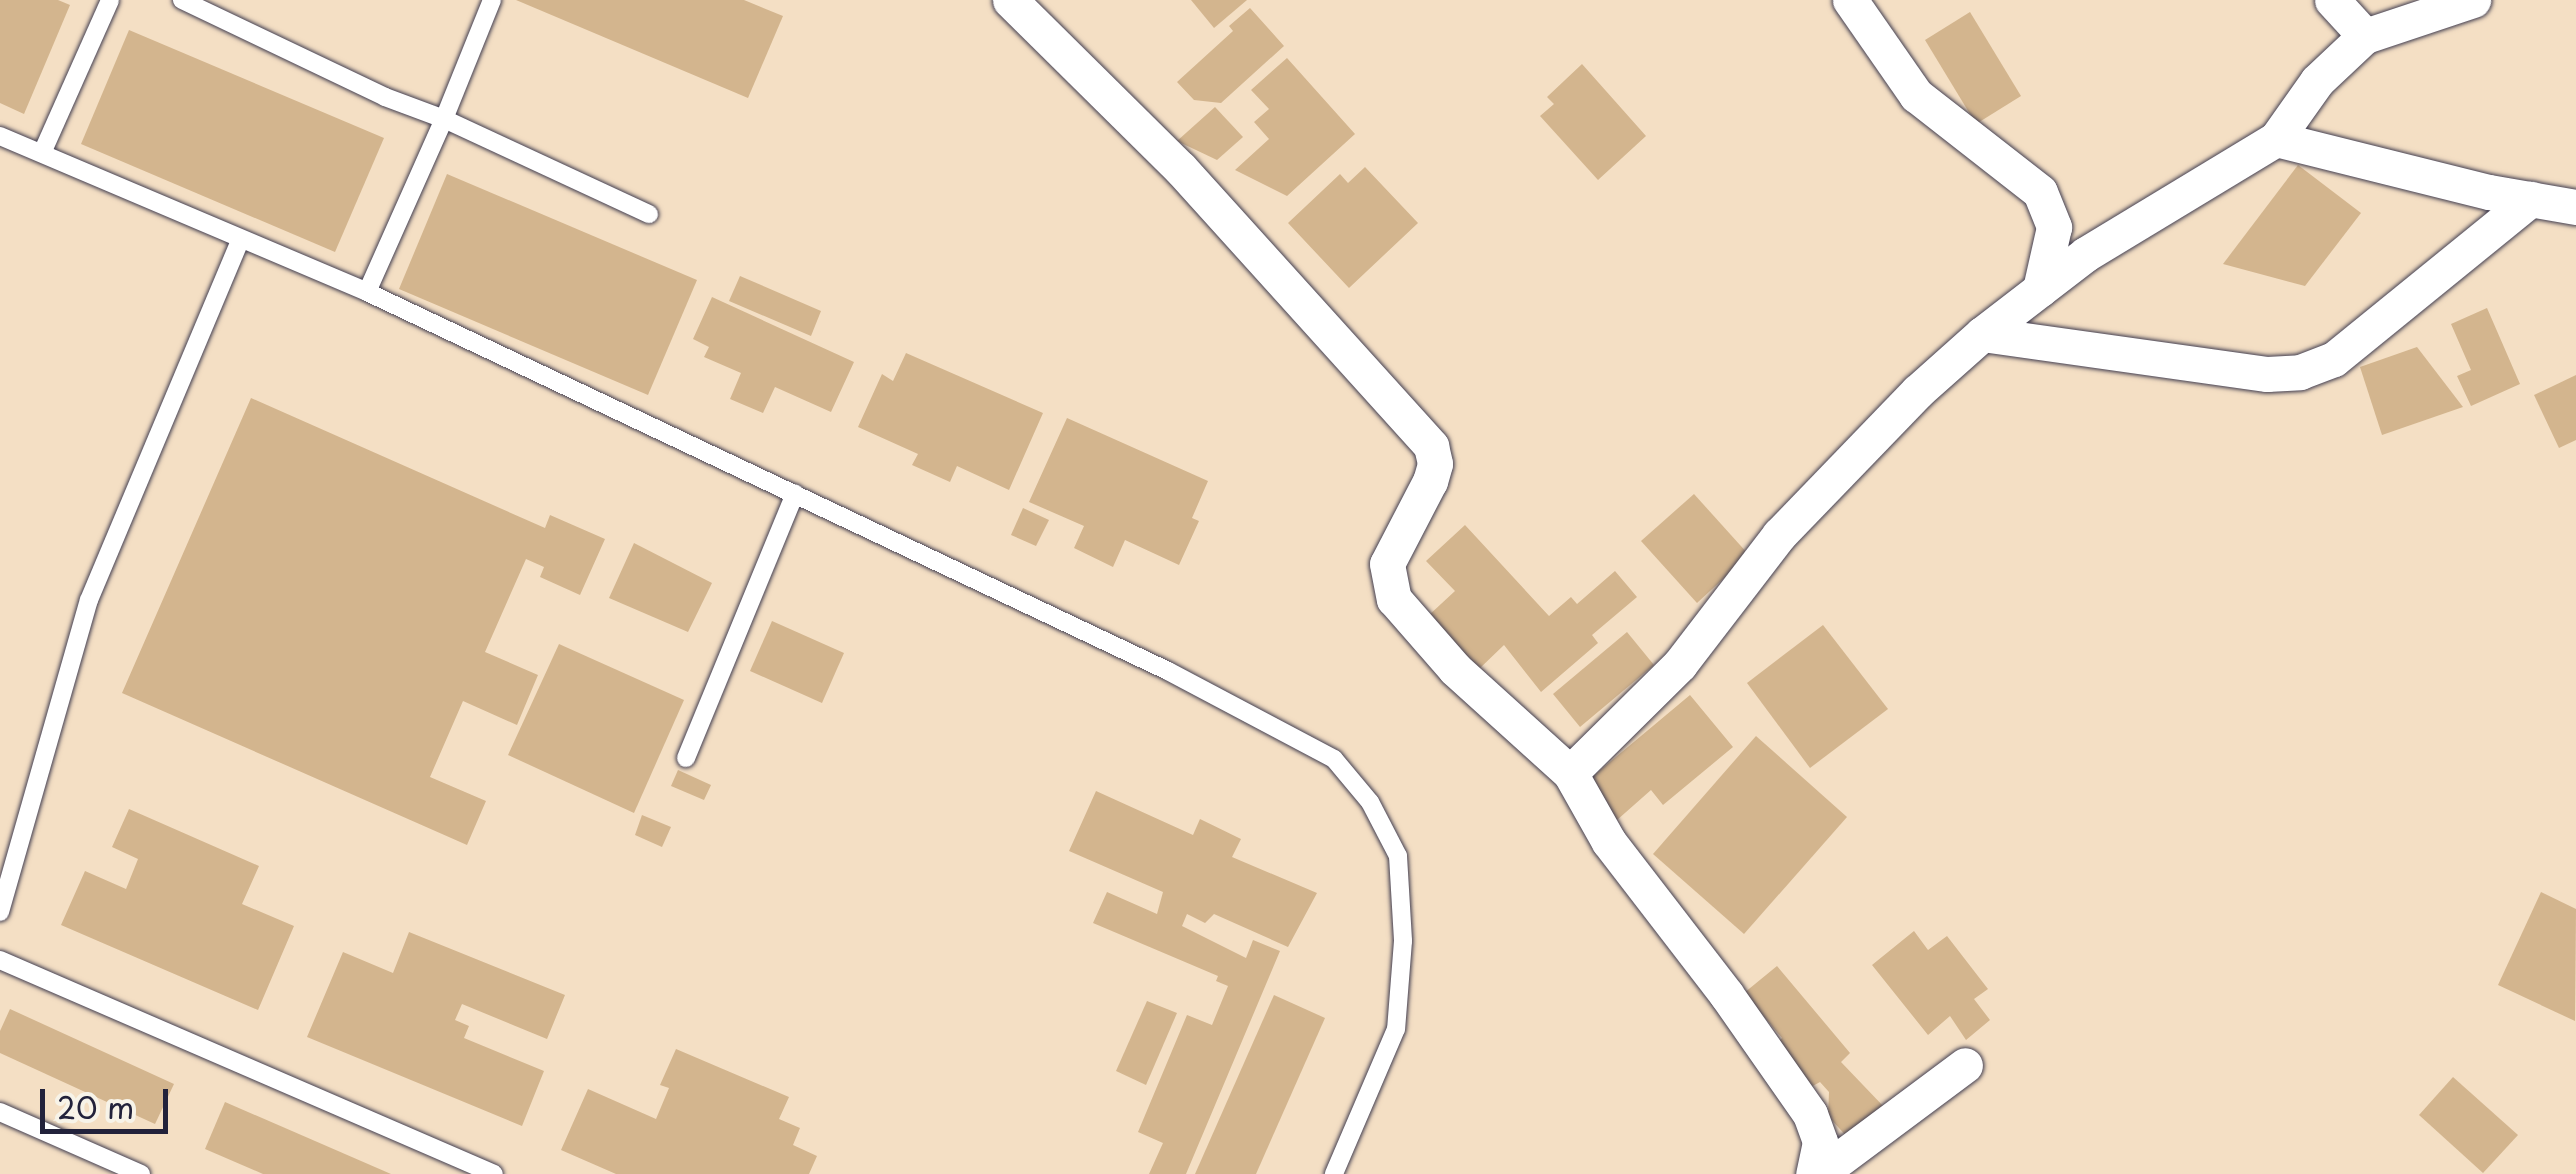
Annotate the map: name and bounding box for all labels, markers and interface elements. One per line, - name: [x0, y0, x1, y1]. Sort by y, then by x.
- scale bar: [45, 1069, 172, 1131]
- text: 20 m: [57, 1084, 134, 1129]

